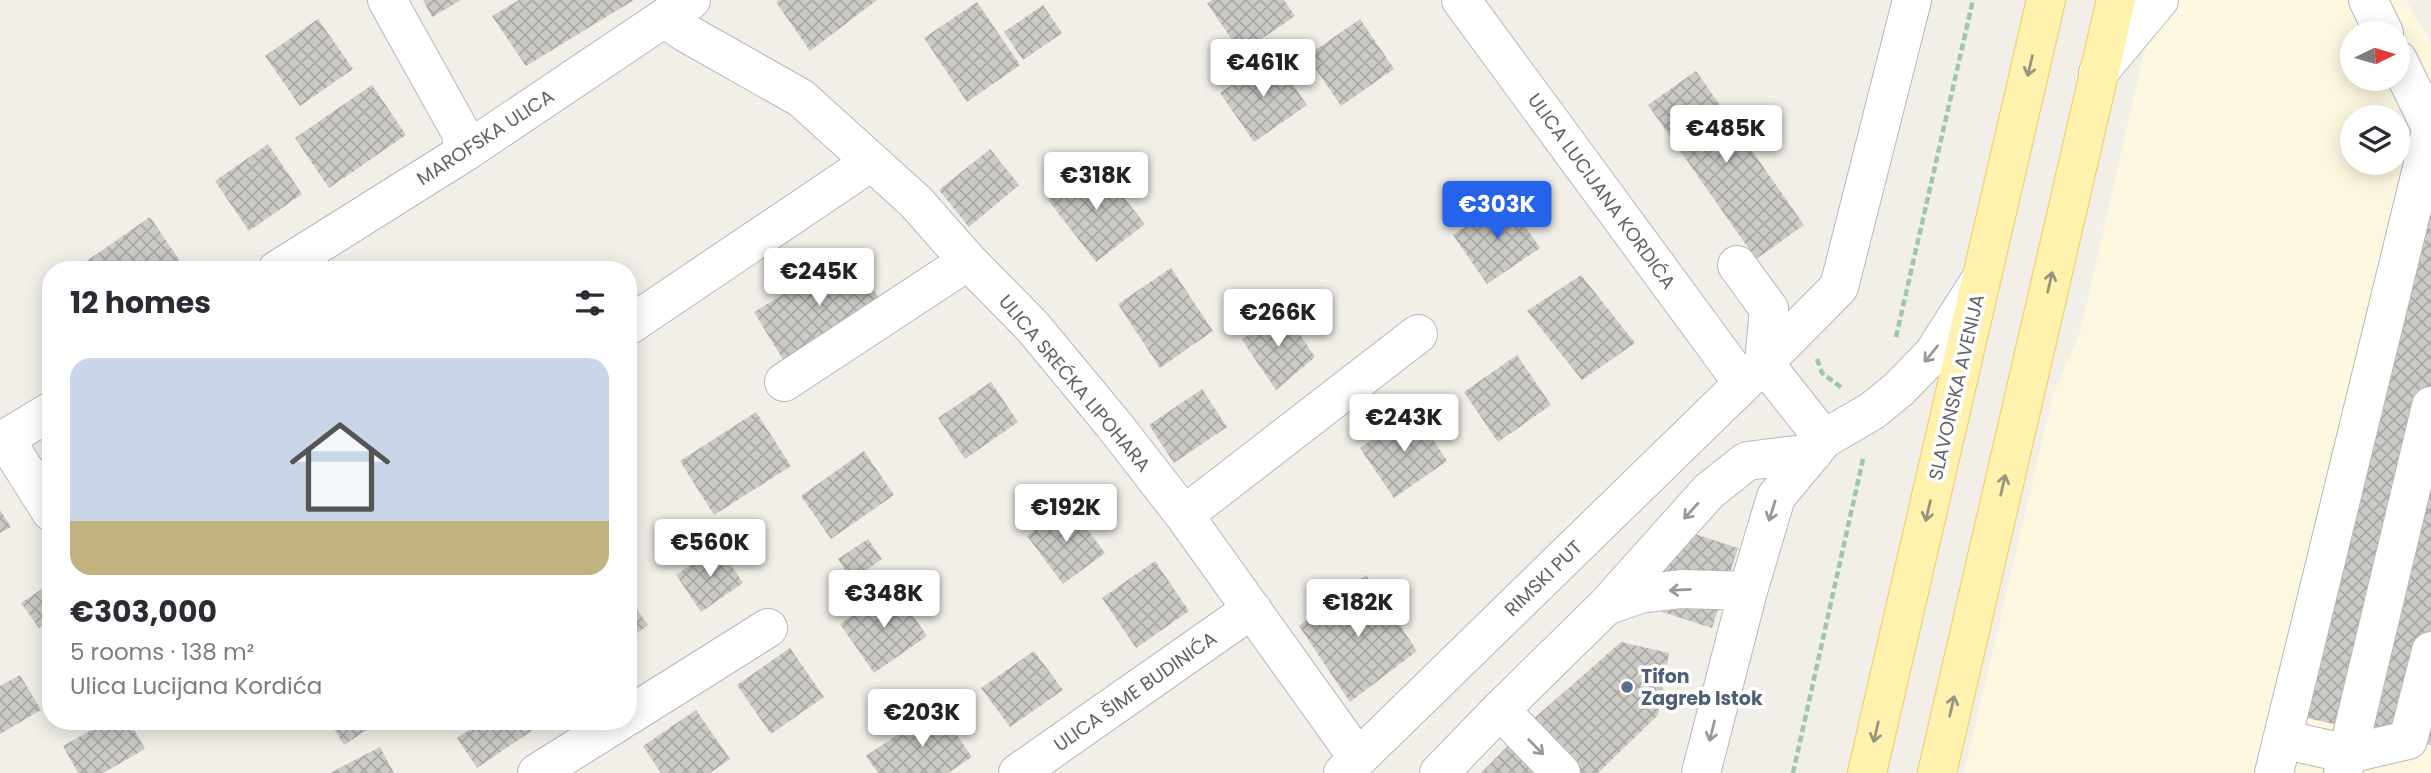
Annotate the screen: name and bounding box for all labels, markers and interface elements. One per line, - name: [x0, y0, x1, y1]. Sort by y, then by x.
- north arrow: [2340, 21, 2410, 91]
- map controls: [2340, 21, 2410, 175]
- pin: €461K: [1214, 40, 1312, 99]
- text: €461K: [1226, 46, 1300, 78]
- one-way arrow: [2023, 55, 2036, 77]
- street label: MAROFSKA ULICA: [411, 83, 559, 192]
- street label: ULICA LUCIJANA KORDIĆA: [1521, 88, 1682, 295]
- button: layers: [2340, 105, 2410, 175]
- pin: €485K: [1677, 106, 1775, 165]
- text: €485K: [1686, 112, 1766, 144]
- pin: €318K: [1047, 152, 1145, 212]
- text: €318K: [1060, 159, 1132, 191]
- pin: €303K: [1448, 182, 1546, 241]
- text: €303K: [1458, 188, 1536, 220]
- pin: €245K: [770, 248, 868, 308]
- text: €245K: [780, 255, 858, 287]
- one-way arrow: [2044, 272, 2057, 294]
- text: 12 homes: [70, 281, 211, 324]
- icon: filters: [571, 284, 609, 322]
- street label: ULICA SREĆKA LIPOHARA: [992, 289, 1157, 478]
- pin: €266K: [1229, 290, 1327, 349]
- street label: SLAVONSKA AVENIJA: [1922, 291, 1991, 483]
- text: €266K: [1240, 296, 1316, 328]
- one-way arrow: [1923, 345, 1938, 363]
- pin: €243K: [1355, 394, 1453, 454]
- text: €243K: [1366, 401, 1442, 433]
- icon: home: [277, 404, 403, 530]
- one-way arrow: [1997, 474, 2010, 497]
- pin: €192K: [1017, 484, 1115, 544]
- text: €192K: [1031, 491, 1101, 523]
- one-way arrow: [1920, 499, 1934, 522]
- one-way arrow: [1765, 500, 1778, 522]
- one-way arrow: [1683, 502, 1699, 520]
- pin: €560K: [661, 520, 759, 579]
- text: €560K: [671, 526, 749, 558]
- street label: RIMSKI PUT: [1498, 534, 1588, 622]
- pin: €348K: [835, 570, 933, 630]
- text: €348K: [845, 577, 923, 609]
- pin: €182K: [1309, 580, 1407, 639]
- one-way arrow: [1668, 584, 1691, 597]
- text: €182K: [1322, 586, 1394, 618]
- text: €303,000: [70, 590, 217, 633]
- street label: ULICA ŠIME BUDINIĆA: [1048, 625, 1222, 758]
- text: 5 rooms · 138 m²: [70, 636, 254, 668]
- place label: Tifon Zagreb Istok: [1641, 663, 1763, 712]
- text: Ulica Lucijana Kordića: [70, 670, 322, 702]
- marker: Tifon Zagreb Istok: [1619, 679, 1635, 695]
- pin: €203K: [873, 690, 971, 749]
- text: €203K: [884, 696, 960, 728]
- one-way arrow: [1947, 696, 1960, 718]
- one-way arrow: [1705, 719, 1718, 741]
- one-way arrow: [1869, 720, 1883, 743]
- one-way arrow: [1527, 739, 1544, 756]

